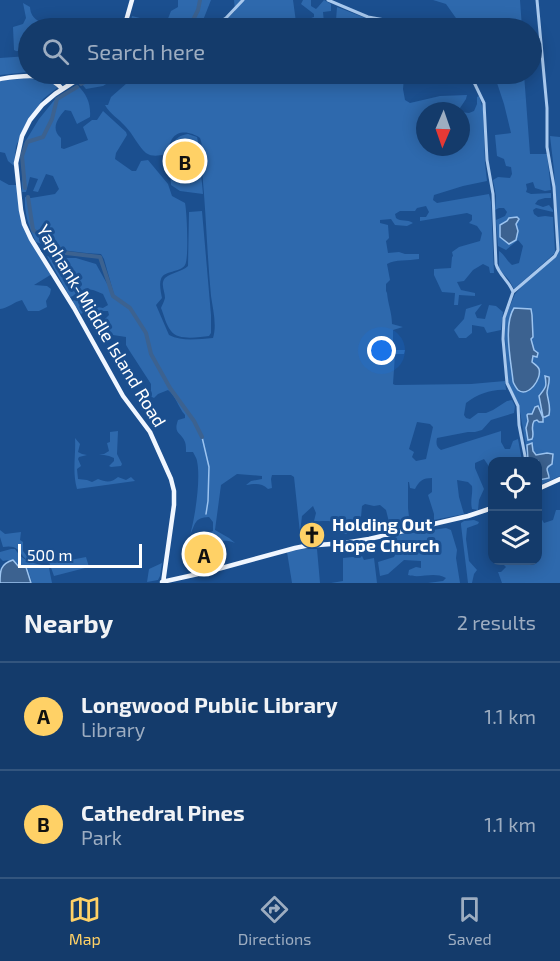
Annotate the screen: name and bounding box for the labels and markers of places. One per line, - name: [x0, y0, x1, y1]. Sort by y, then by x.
- pin: B: [166, 138, 204, 184]
- place label: Holding Out Hope Church: [332, 513, 440, 556]
- church icon: Holding Out Hope Church: [297, 520, 327, 550]
- pin: A: [184, 532, 224, 576]

